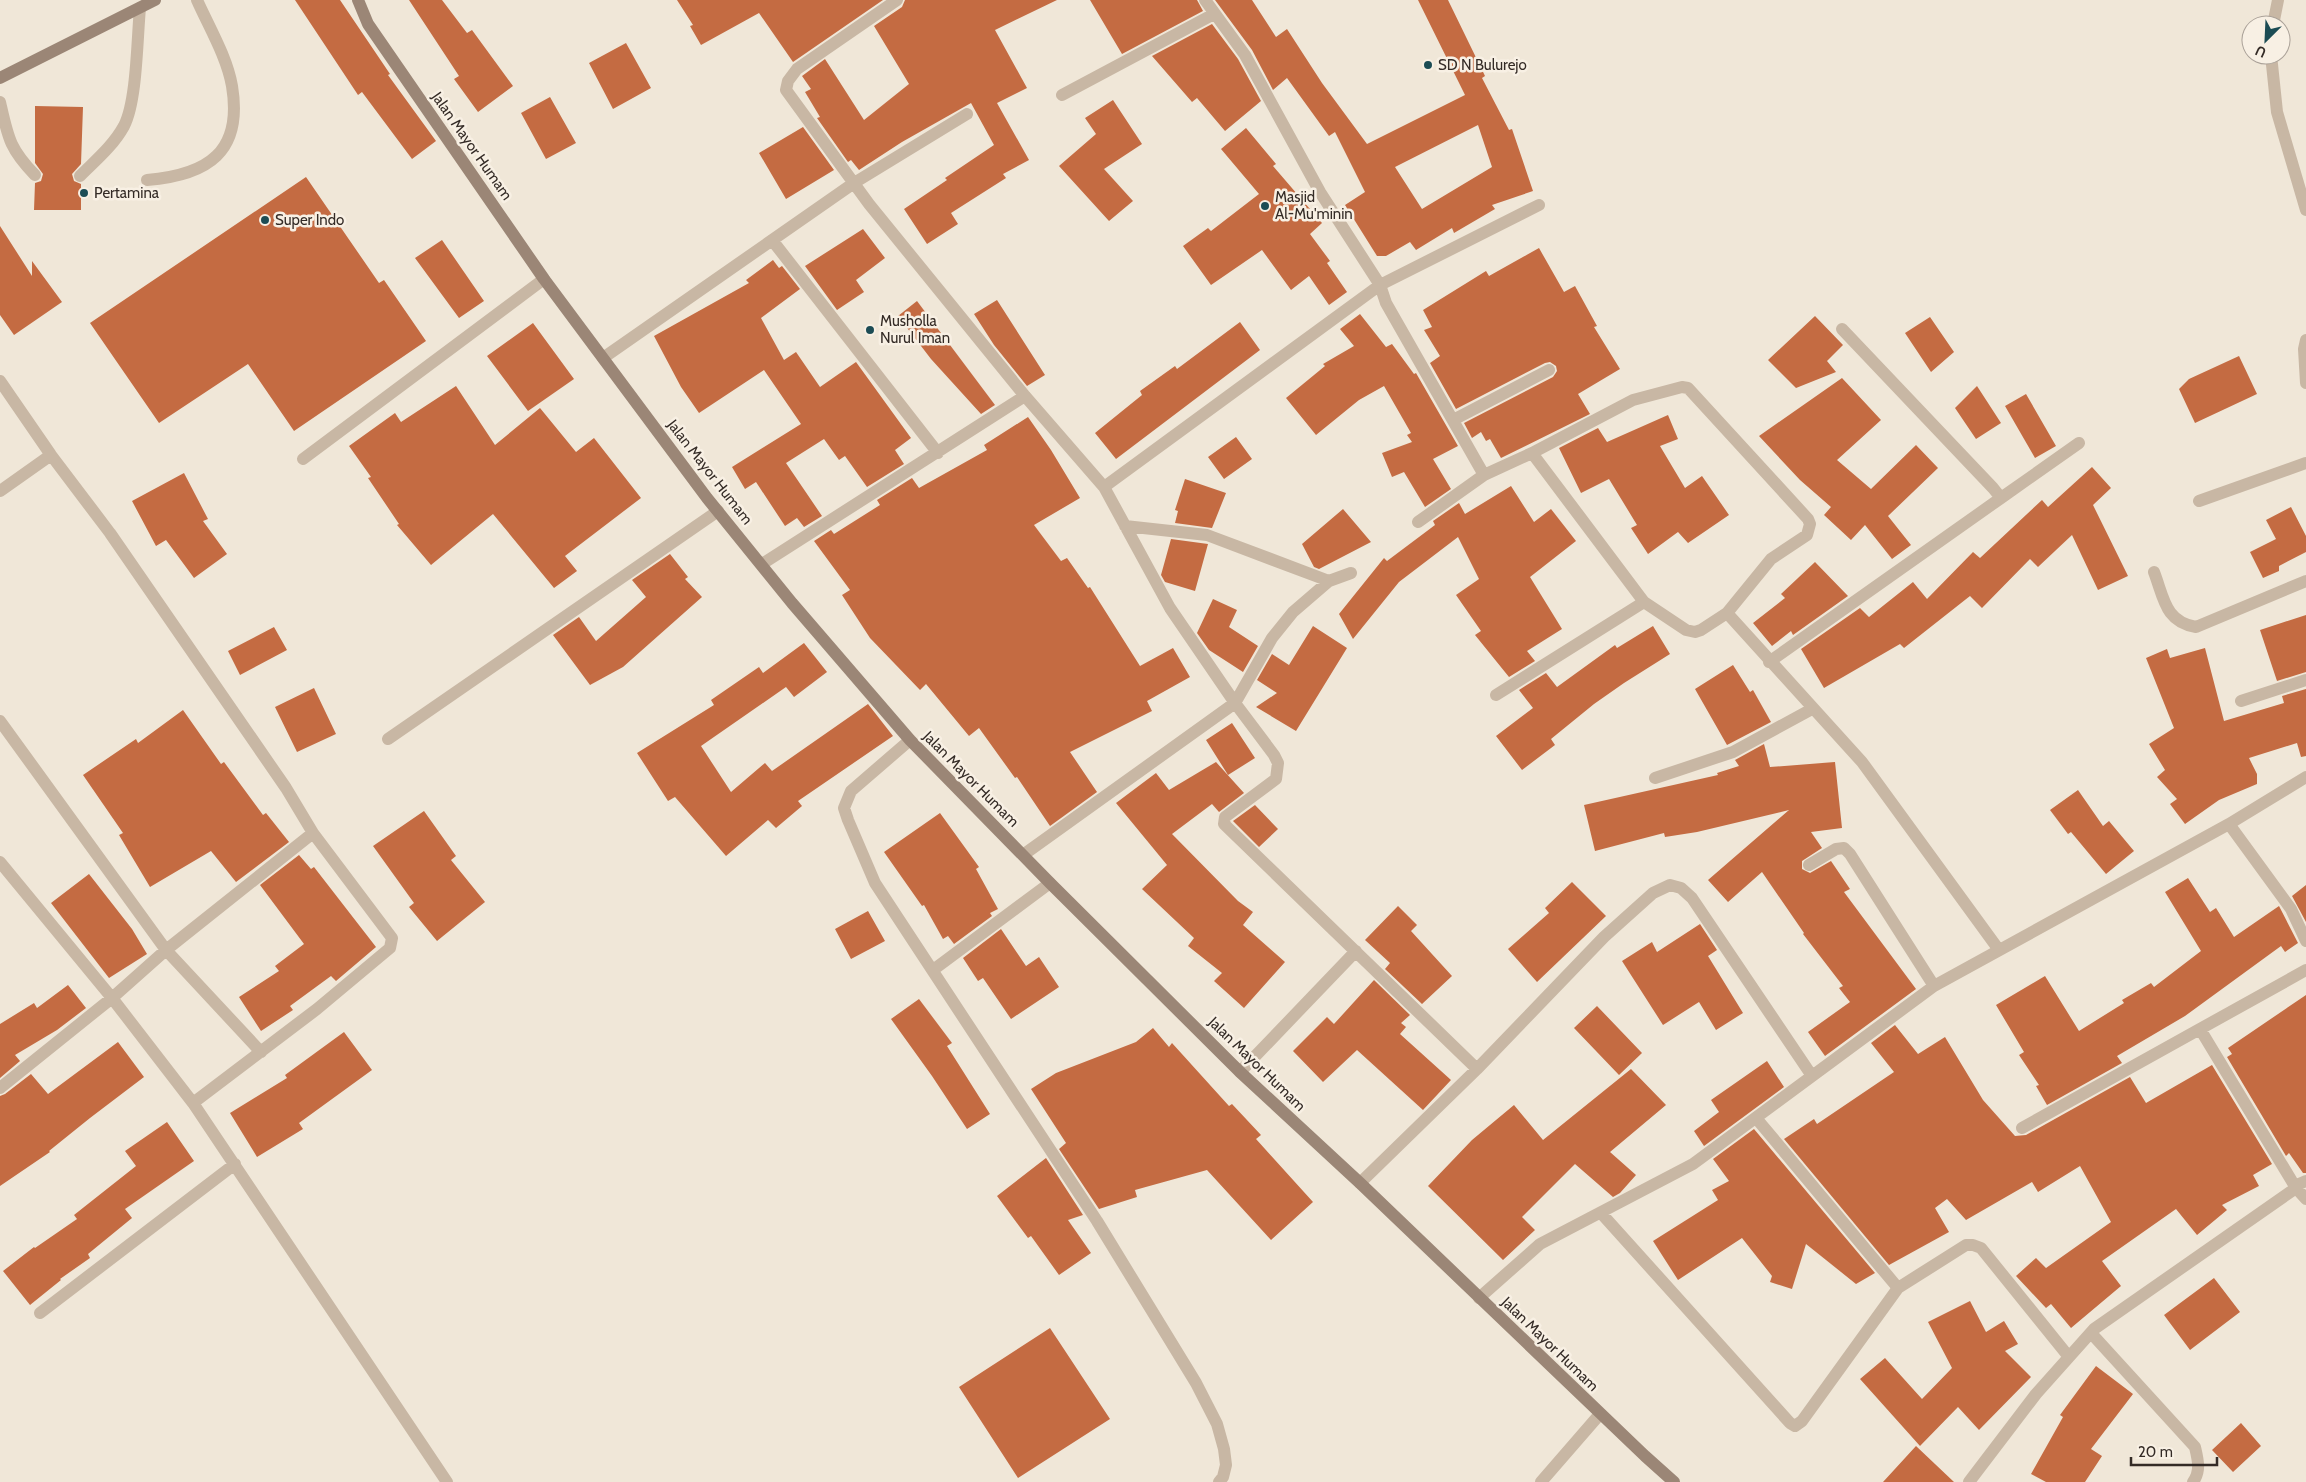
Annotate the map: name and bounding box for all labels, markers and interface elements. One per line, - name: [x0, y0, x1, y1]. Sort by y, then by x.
- north arrow: [2241, 15, 2291, 65]
- text: U: [2252, 42, 2269, 62]
- place label: SD N Bulurejo: [1438, 56, 1527, 74]
- marker: SD N Bulurejo: [1422, 59, 1434, 71]
- street label: Jalan Mayor Humam: [427, 88, 516, 204]
- place label: Pertamina: [94, 184, 160, 202]
- marker: Pertamina: [78, 187, 90, 199]
- place label: Masjid Al-Mu'minin: [1275, 188, 1353, 223]
- marker: Masjid Al-Mu'minin: [1259, 200, 1271, 212]
- place label: Super Indo: [275, 211, 344, 229]
- marker: Super Indo: [259, 214, 271, 226]
- place label: Musholla Nurul Iman: [880, 312, 950, 347]
- marker: Musholla Nurul Iman: [864, 324, 876, 336]
- street label: Jalan Mayor Humam: [663, 415, 756, 528]
- street label: Jalan Mayor Humam: [919, 727, 1023, 831]
- street label: Jalan Mayor Humam: [1204, 1012, 1309, 1115]
- street label: Jalan Mayor Humam: [1497, 1292, 1602, 1395]
- scale bar: [2131, 1434, 2217, 1466]
- text: 20 m: [2138, 1443, 2173, 1461]

